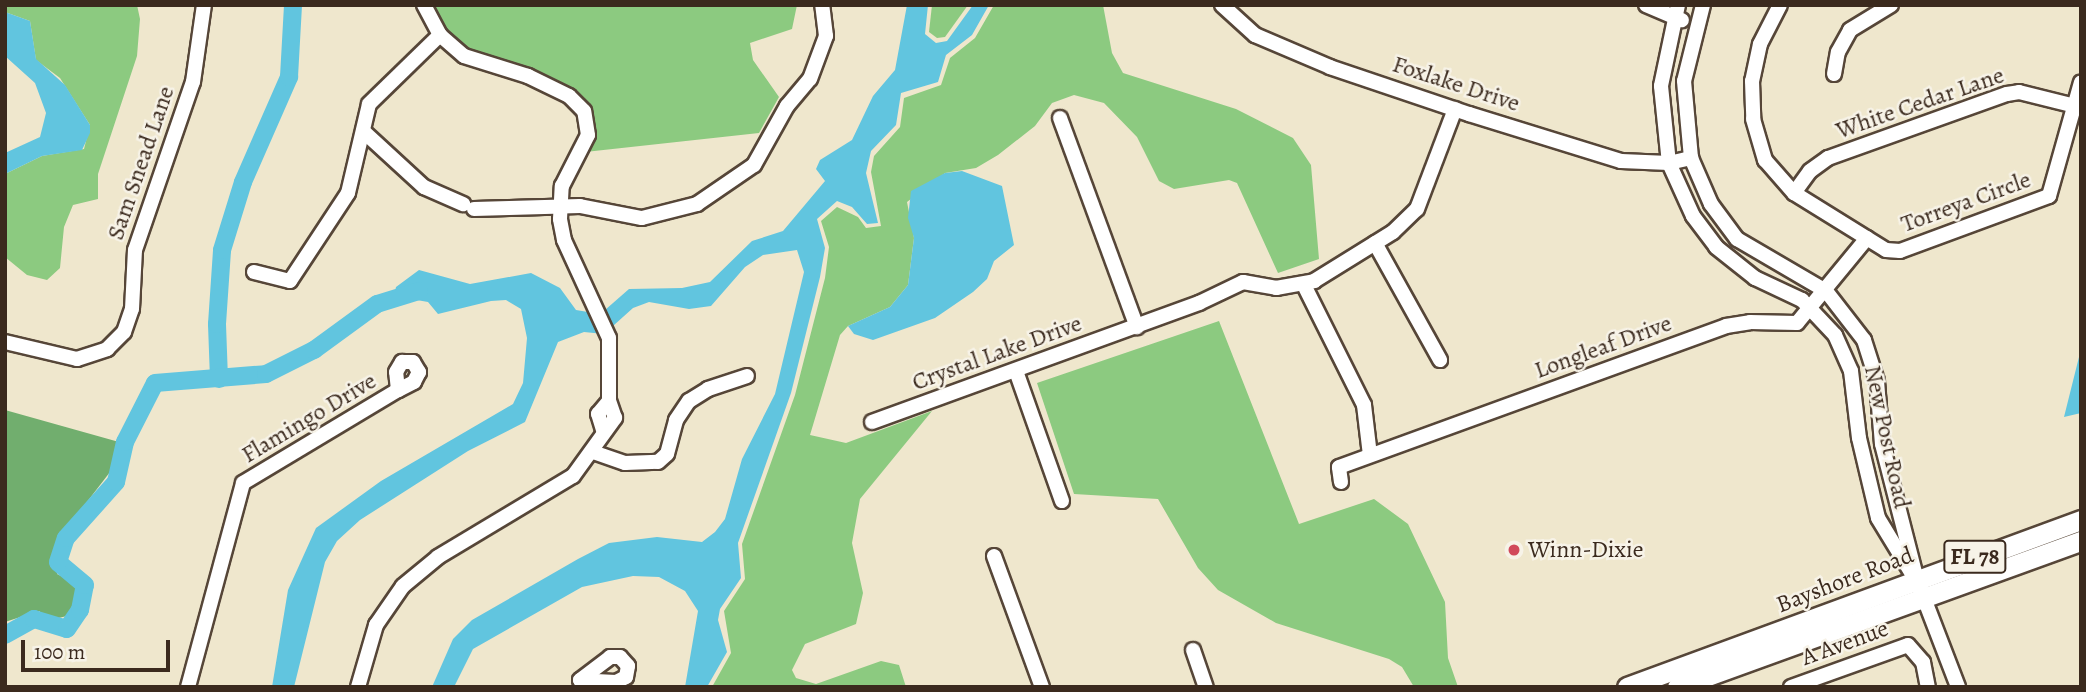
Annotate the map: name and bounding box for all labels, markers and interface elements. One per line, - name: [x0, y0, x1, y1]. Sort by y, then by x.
- street label: Foxlake Drive: [1389, 50, 1523, 118]
- street label: White Cedar Lane: [1832, 61, 2008, 145]
- street label: Sam Snead Lane: [101, 82, 181, 244]
- street label: Torreya Circle: [1897, 165, 2035, 239]
- street label: Crystal Lake Drive: [908, 309, 1086, 397]
- street label: Longleaf Drive: [1531, 309, 1675, 385]
- street label: New Post Road: [1858, 363, 1916, 511]
- street label: Flamingo Drive: [237, 367, 381, 469]
- place label: Winn-Dixie: [1528, 536, 1643, 564]
- road number: FL 78: [1942, 538, 2008, 576]
- street label: Bayshore Road: [1772, 541, 1918, 619]
- marker: Winn-Dixie: [1506, 542, 1522, 558]
- street label: A Avenue: [1798, 614, 1892, 672]
- scale bar: [24, 626, 173, 670]
- text: 100 m: [34, 638, 85, 666]

